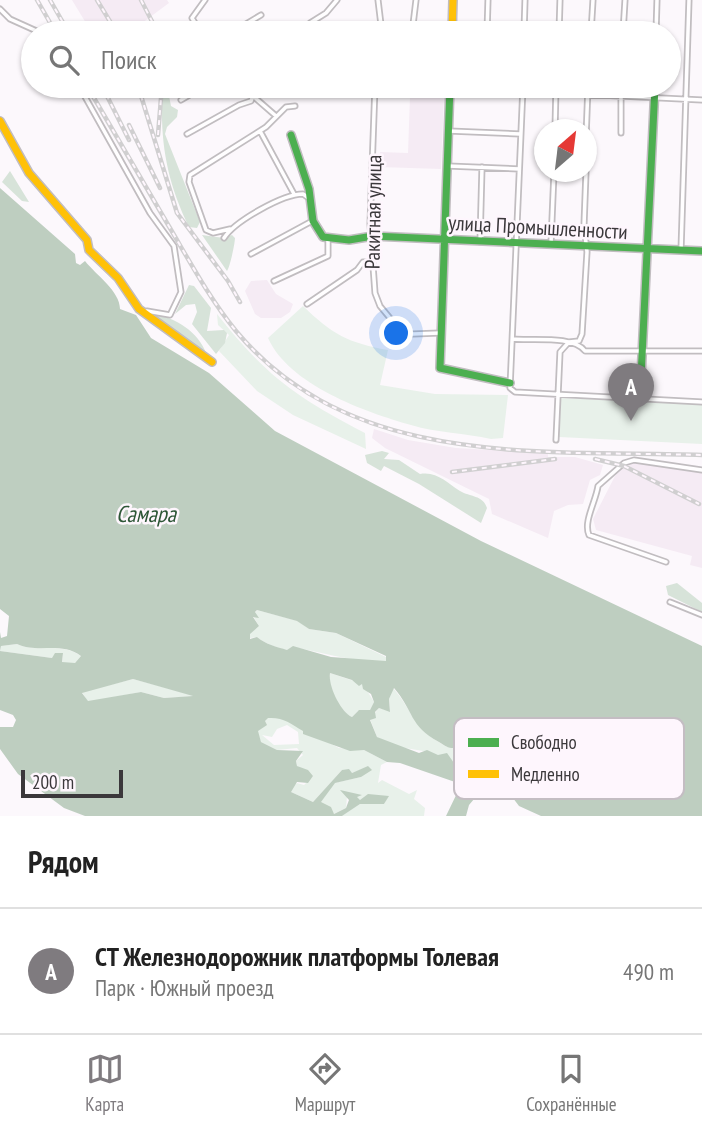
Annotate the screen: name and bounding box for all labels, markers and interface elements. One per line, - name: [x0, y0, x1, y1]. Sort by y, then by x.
- search box: [21, 21, 681, 98]
- icon: search: [45, 41, 83, 79]
- text: Поиск: [101, 43, 157, 76]
- north arrow: [534, 119, 597, 182]
- street label: Ракитная улица: [359, 155, 387, 269]
- street label: улица Промышленности: [448, 209, 628, 245]
- your location: [379, 316, 413, 350]
- pin: A: [608, 363, 654, 421]
- water label: Самара: [116, 499, 178, 528]
- legend: [454, 718, 684, 799]
- text: Свободно: [511, 730, 577, 754]
- text: Медленно: [511, 762, 580, 786]
- scale bar: [21, 767, 122, 799]
- text: 200 m: [32, 770, 74, 794]
- text: Рядом: [28, 842, 99, 881]
- text: СТ Железнодорожник платформы Толевая: [95, 940, 499, 973]
- text: A: [45, 957, 57, 986]
- text: 490 m: [623, 957, 674, 986]
- text: Парк · Южный проезд: [95, 973, 274, 1002]
- tab: Карта: [85, 1050, 124, 1116]
- tab: Маршрут: [295, 1050, 355, 1116]
- tab: Сохранённые: [526, 1050, 617, 1116]

